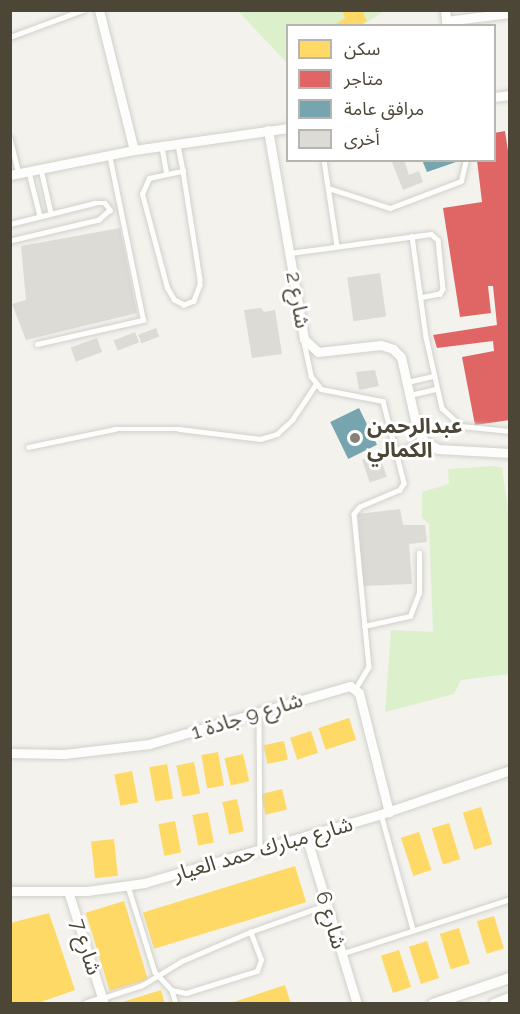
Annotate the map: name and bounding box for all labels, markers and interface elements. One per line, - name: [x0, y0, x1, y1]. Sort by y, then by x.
- legend: [286, 24, 496, 162]
- text: سكن: [344, 38, 380, 59]
- text: متاجر: [344, 68, 383, 89]
- text: مرافق عامة: [344, 98, 424, 119]
- text: أخرى: [344, 128, 380, 149]
- street label: شارع 2: [281, 270, 315, 330]
- place label: عبدالرحمن الكمالي: [367, 413, 463, 463]
- marker: عبدالرحمن الكمالي: [348, 431, 362, 445]
- street label: شارع 9 جادة 1: [188, 687, 306, 745]
- street label: شارع مبارك حمد العيار: [170, 811, 356, 887]
- street label: شارع 6: [310, 888, 352, 952]
- street label: شارع 7: [65, 916, 107, 978]

